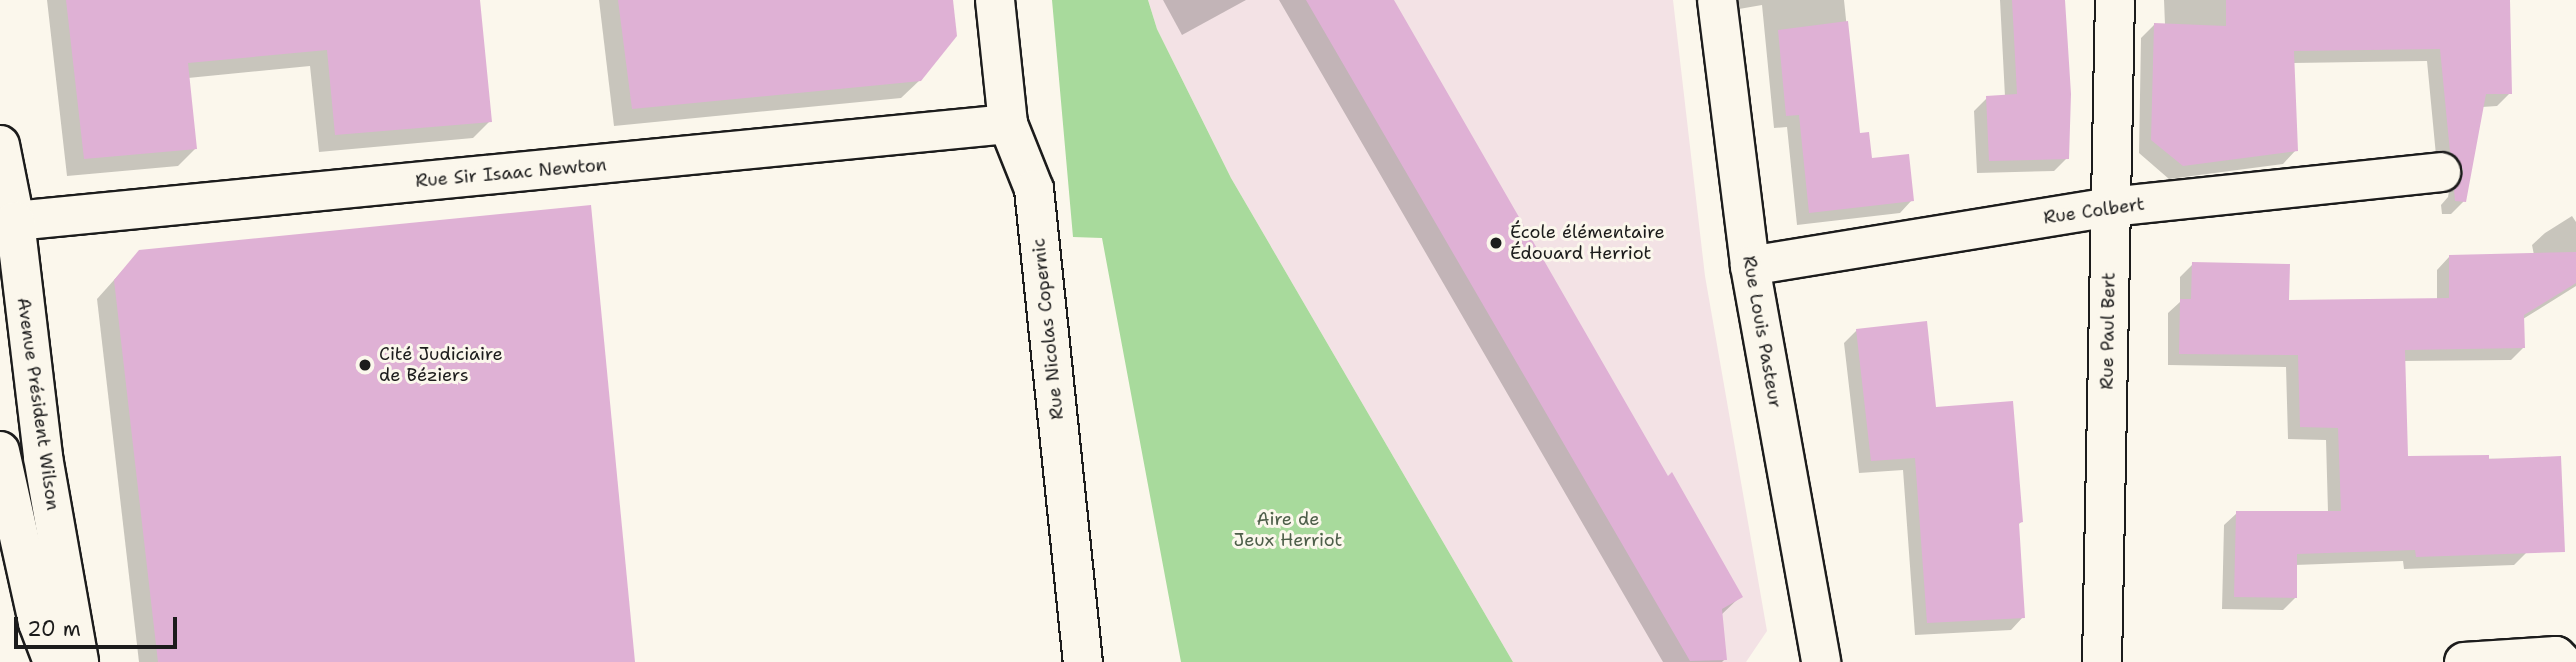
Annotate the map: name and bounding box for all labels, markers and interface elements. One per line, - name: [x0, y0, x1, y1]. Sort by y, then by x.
- street label: Rue Sir Isaac Newton: [414, 154, 608, 192]
- street label: Rue Colbert: [2042, 193, 2146, 229]
- place label: École élémentaire Édouard Herriot: [1510, 222, 1665, 264]
- marker: École élémentaire Édouard Herriot: [1488, 235, 1504, 251]
- street label: Rue Nicolas Copernic: [1028, 237, 1068, 421]
- street label: Rue Louis Pasteur: [1738, 254, 1786, 410]
- street label: Rue Paul Bert: [2096, 272, 2120, 390]
- street label: Avenue Président Wilson: [12, 296, 64, 512]
- place label: Cité Judiciaire de Béziers: [379, 344, 503, 386]
- marker: Cité Judiciaire de Béziers: [357, 357, 373, 373]
- park label: Aire de Jeux Herriot: [1234, 509, 1342, 552]
- scale bar: [18, 602, 180, 646]
- text: 20 m: [27, 615, 81, 643]

